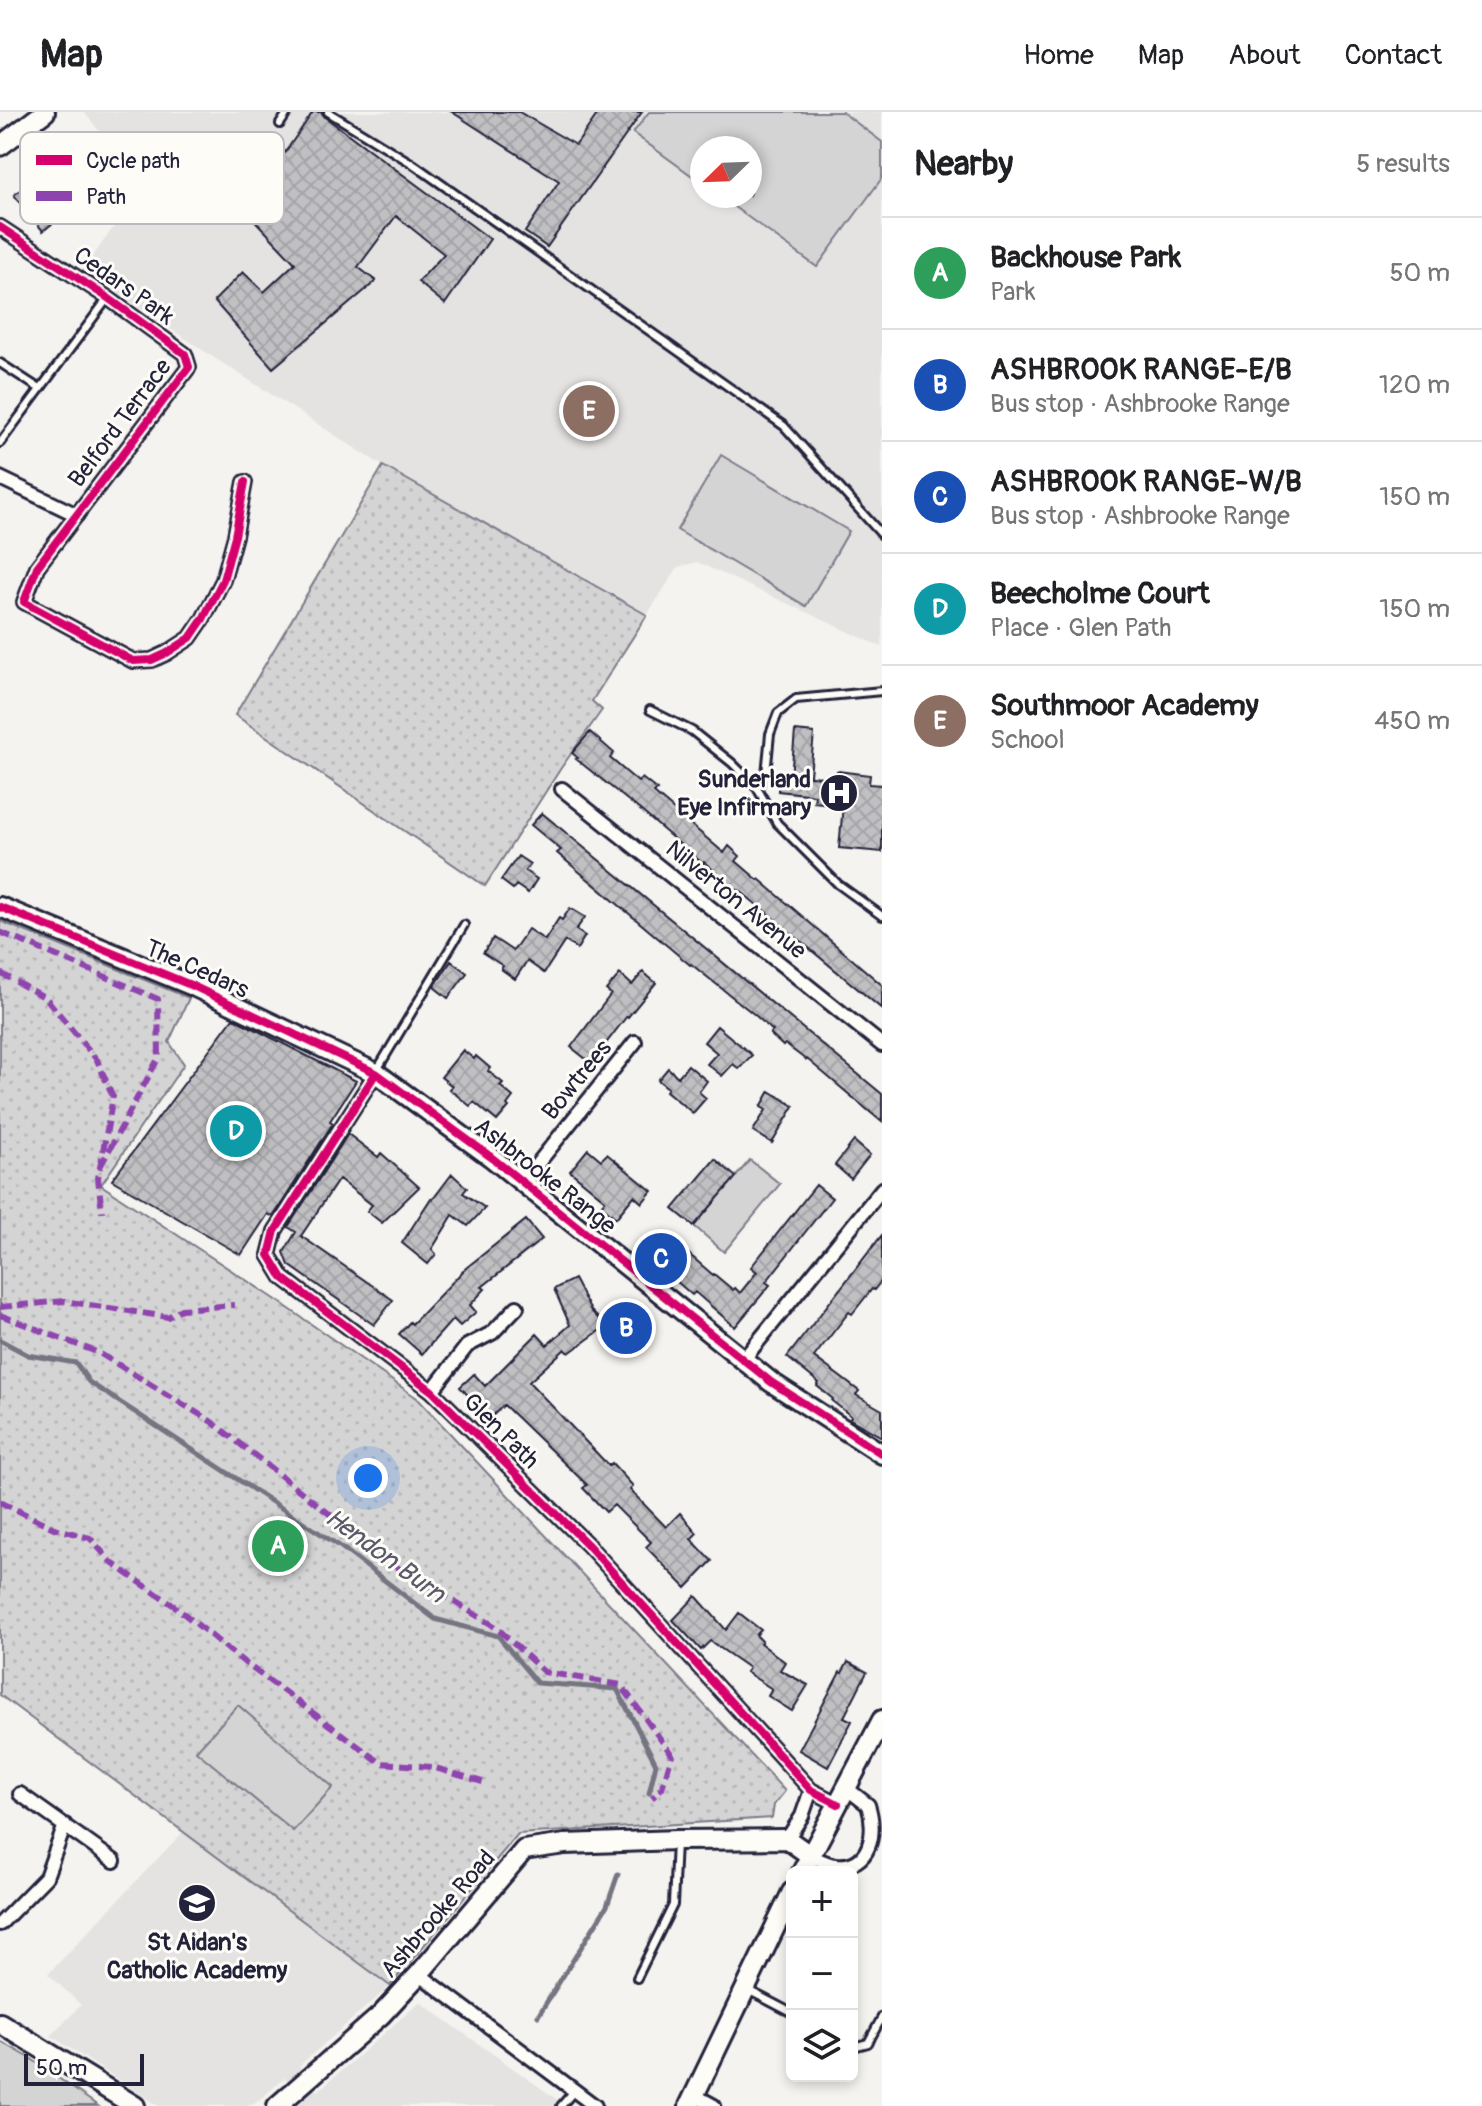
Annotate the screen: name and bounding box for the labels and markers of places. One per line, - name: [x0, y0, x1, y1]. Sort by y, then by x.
- pin: E: [563, 381, 615, 441]
- place label: Sunderland Eye Infirmary: [677, 765, 812, 822]
- hospital icon: Sunderland Eye Infirmary: [818, 772, 860, 814]
- pin: D: [210, 1101, 262, 1161]
- pin: C: [635, 1229, 687, 1289]
- pin: B: [600, 1298, 652, 1358]
- pin: A: [252, 1516, 304, 1576]
- school or university icon: St Aidan's Catholic Academy: [176, 1882, 218, 1924]
- place label: St Aidan's Catholic Academy: [107, 1928, 288, 1985]

